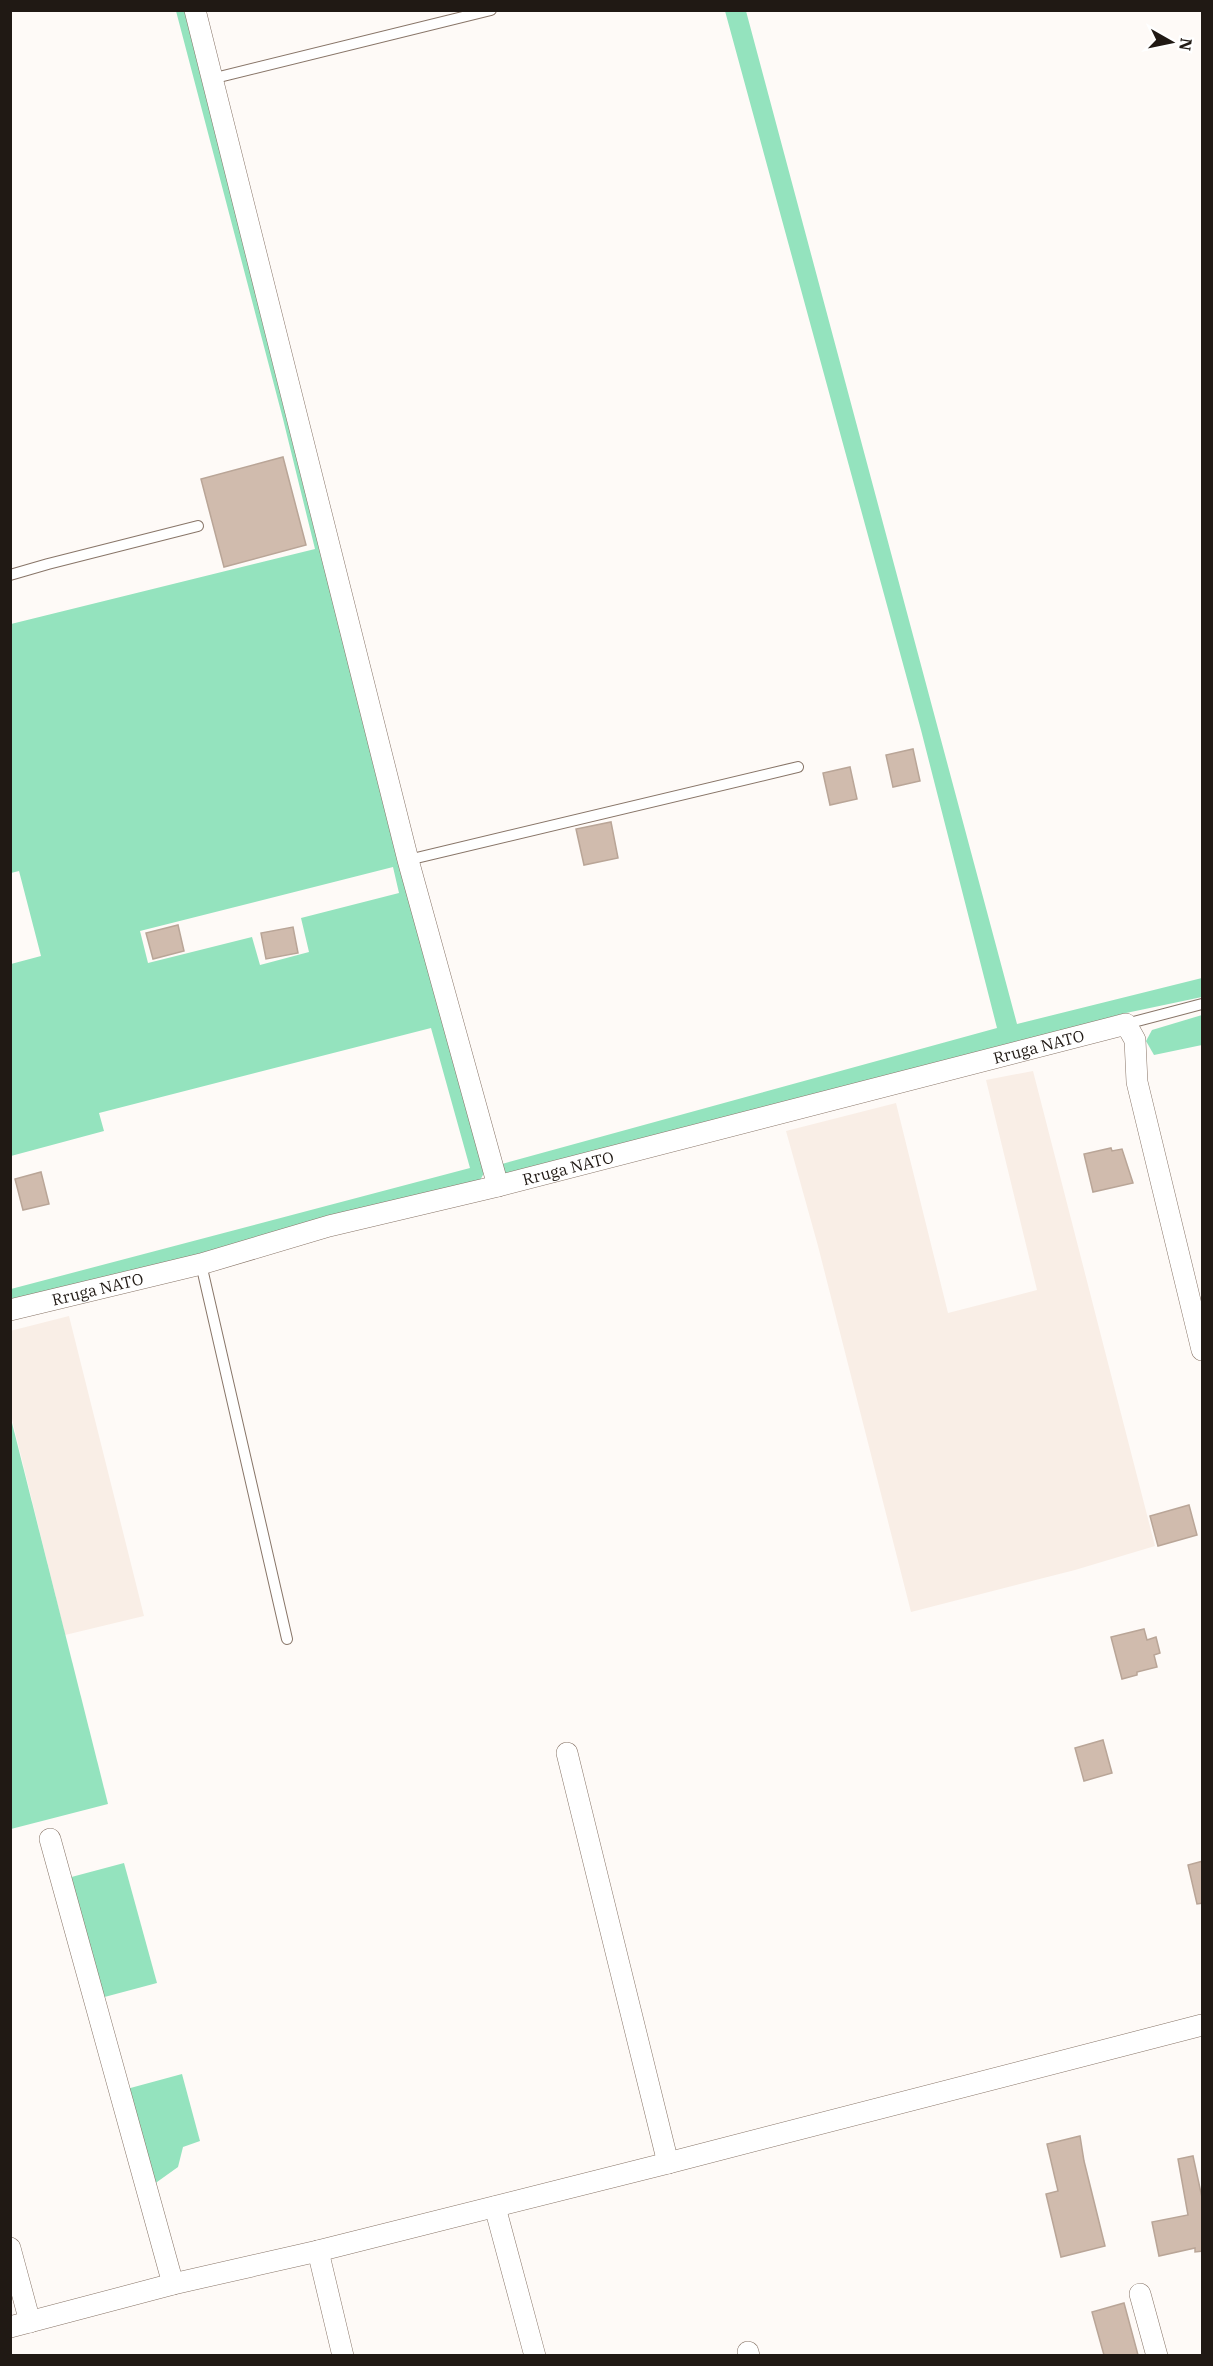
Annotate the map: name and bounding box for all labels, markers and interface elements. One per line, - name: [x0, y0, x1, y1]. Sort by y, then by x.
- north arrow: [1141, 12, 1201, 72]
- text: N: [1175, 37, 1197, 52]
- street label: Rruga NATO: [991, 1025, 1086, 1068]
- street label: Rruga NATO: [520, 1147, 616, 1189]
- street label: Rruga NATO: [50, 1268, 145, 1310]

